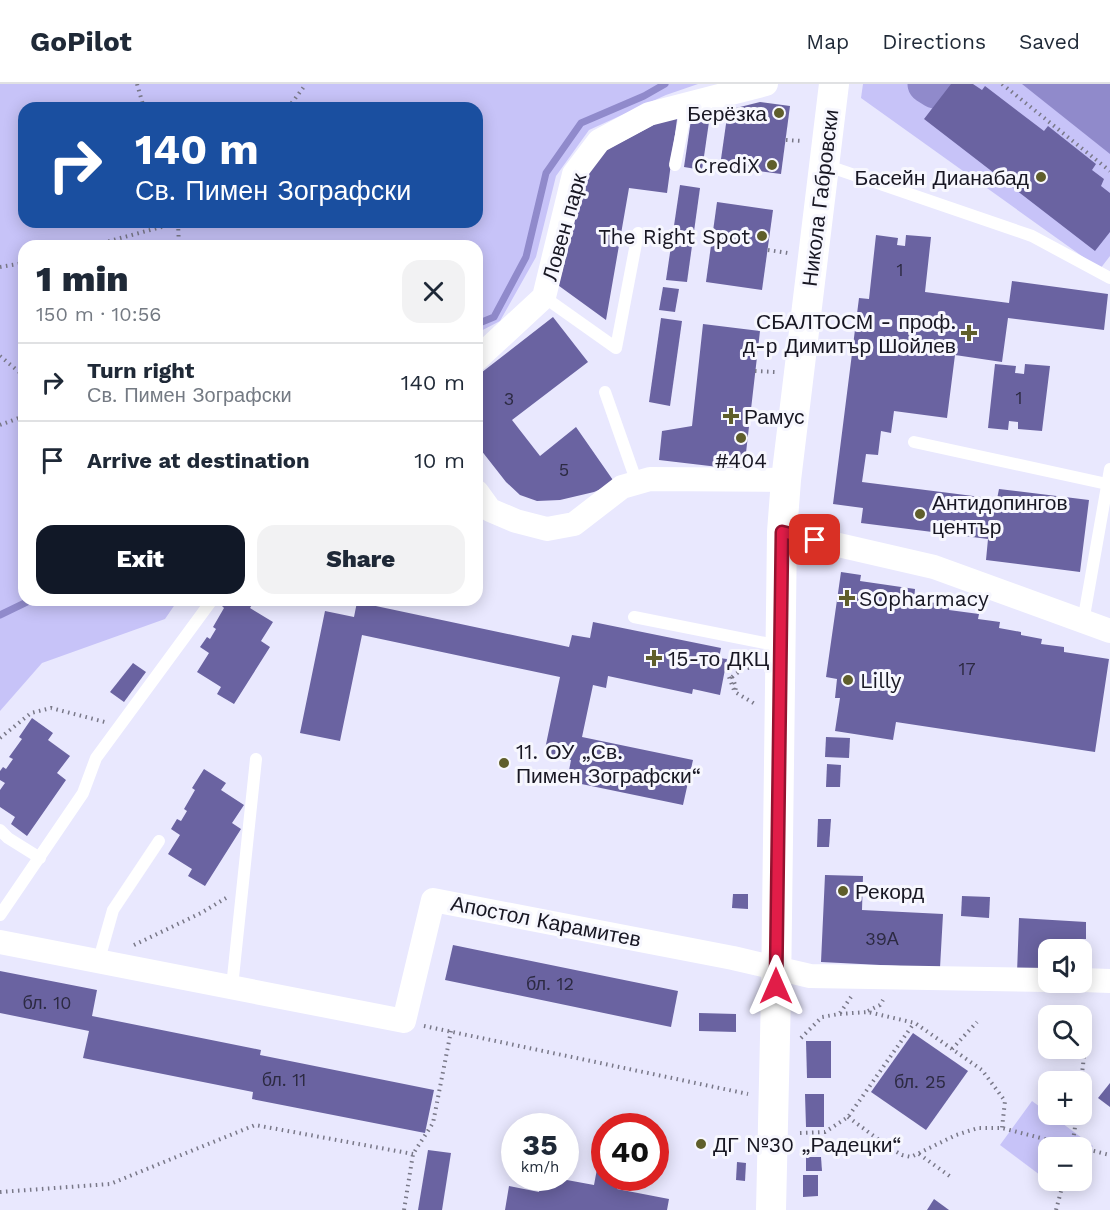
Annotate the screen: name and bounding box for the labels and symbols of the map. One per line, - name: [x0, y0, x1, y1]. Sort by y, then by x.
- place label: Берёзка: [687, 101, 767, 126]
- marker: Берёзка: [772, 106, 786, 120]
- street label: Никола Габровски: [797, 108, 843, 288]
- place label: CrediX: [694, 153, 760, 178]
- marker: CrediX: [765, 158, 779, 172]
- place label: Басейн Дианабад: [854, 165, 1029, 190]
- street label: Ловен парк: [537, 170, 591, 284]
- marker: Басейн Дианабад: [1034, 170, 1048, 184]
- place label: The Right Spot: [598, 224, 750, 249]
- marker: The Right Spot: [755, 229, 769, 243]
- house number: 1: [896, 259, 904, 280]
- place label: СБАЛТОСМ - проф. д-р Димитър Шойлев: [743, 309, 956, 358]
- marker: СБАЛТОСМ - проф. д-р Димитър Шойлев: [960, 324, 978, 342]
- house number: 1: [1015, 387, 1023, 408]
- house number: 3: [504, 388, 514, 409]
- place label: Рамус: [744, 404, 804, 429]
- marker: Рамус: [722, 407, 740, 425]
- marker: #404: [734, 431, 748, 445]
- place label: #404: [715, 448, 767, 473]
- house number: 5: [559, 459, 569, 480]
- place label: Антидопингов център: [932, 490, 1068, 539]
- marker: Антидопингов център: [913, 507, 927, 521]
- pin: [789, 514, 840, 565]
- place label: SOpharmacy: [859, 586, 989, 611]
- marker: SOpharmacy: [840, 591, 854, 605]
- place label: 15-то ДКЦ: [668, 646, 770, 671]
- marker: 15-то ДКЦ: [645, 649, 663, 667]
- house number: 17: [958, 658, 976, 679]
- place label: Lilly: [860, 668, 901, 693]
- marker: Lilly: [841, 673, 855, 687]
- place label: 11. ОУ „Св. Пимен Зографски“: [516, 739, 701, 788]
- marker: 11. ОУ „Св. Пимен Зографски“: [497, 756, 511, 770]
- place label: Рекорд: [855, 879, 924, 904]
- marker: Рекорд: [836, 884, 850, 898]
- street label: Апостол Карамитев: [449, 890, 643, 952]
- house number: 39А: [865, 928, 899, 949]
- position arrow: [744, 954, 808, 1018]
- house number: бл. 12: [526, 973, 574, 994]
- house number: бл. 10: [23, 992, 71, 1013]
- house number: бл. 11: [262, 1069, 306, 1090]
- house number: бл. 25: [894, 1071, 946, 1092]
- speed limit sign: 40: [591, 1113, 669, 1191]
- place label: ДГ №30 „Радецки“: [713, 1132, 902, 1157]
- marker: ДГ №30 „Радецки“: [694, 1137, 708, 1151]

